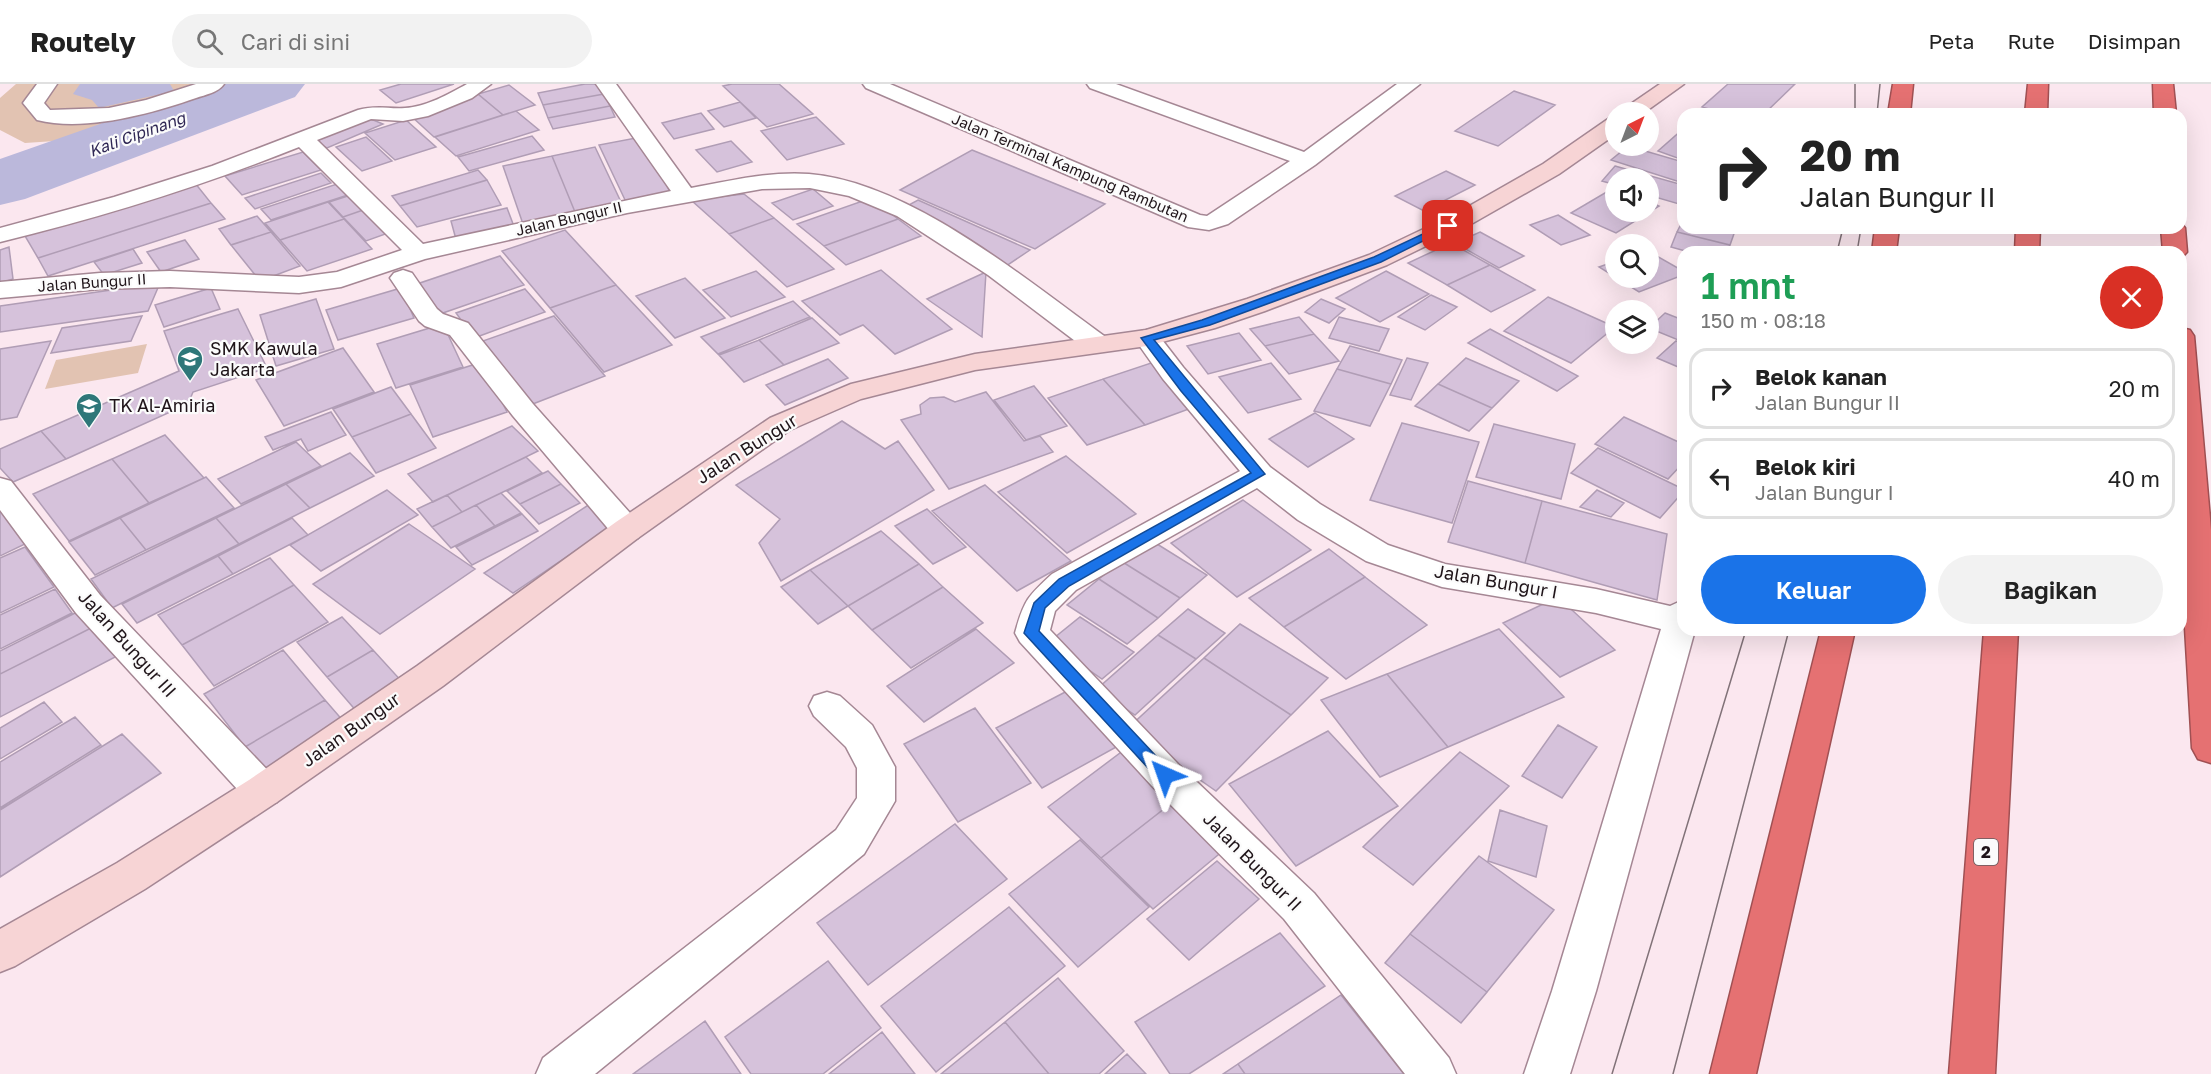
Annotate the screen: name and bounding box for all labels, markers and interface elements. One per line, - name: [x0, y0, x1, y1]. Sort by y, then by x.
- search box: [172, 14, 592, 68]
- text: Routely: [30, 25, 136, 58]
- icon: search: [193, 25, 226, 58]
- text: Cari di sini: [241, 28, 350, 55]
- text: Peta: [1928, 28, 1974, 54]
- text: Rute: [2007, 28, 2055, 54]
- text: Disimpan: [2088, 28, 2181, 54]
- north arrow: [1605, 102, 1659, 156]
- map controls: [1605, 102, 1659, 354]
- water label: Kali Cipinang: [86, 107, 189, 161]
- street label: Jalan Terminal Kampung Rambutan: [949, 109, 1191, 225]
- text: 20 m: [1800, 130, 1900, 180]
- icon: right: [1701, 132, 1779, 210]
- button: sound: [1605, 168, 1659, 222]
- text: Jalan Bungur II: [1800, 181, 1996, 213]
- street label: Jalan Bungur II: [514, 197, 624, 239]
- pin: [1422, 200, 1473, 251]
- icon: arrive: [1431, 209, 1464, 242]
- button: search: [1605, 234, 1659, 288]
- text: 1 mnt: [1701, 264, 1796, 307]
- button: close: [2100, 266, 2163, 329]
- street label: Jalan Bungur II: [37, 269, 147, 295]
- button: layers: [1605, 300, 1659, 354]
- text: 150 m · 08:18: [1701, 308, 1826, 332]
- place label: SMK Kawula Jakarta: [210, 337, 318, 380]
- school or university icon: SMK Kawula Jakarta: [175, 344, 205, 382]
- text: Belok kanan: [1755, 363, 1887, 390]
- icon: right: [1704, 372, 1737, 405]
- text: 20 m: [2109, 375, 2160, 402]
- text: Jalan Bungur II: [1755, 390, 1900, 414]
- school or university icon: TK Al-Amiria: [74, 391, 104, 429]
- place label: TK Al-Amiria: [109, 394, 216, 416]
- street label: Jalan Bungur: [692, 408, 801, 488]
- text: Belok kiri: [1755, 453, 1856, 480]
- icon: left: [1704, 462, 1737, 495]
- text: 40 m: [2108, 465, 2160, 492]
- text: Jalan Bungur I: [1755, 480, 1894, 504]
- button: Keluar: [1701, 555, 1926, 624]
- button: Bagikan: [1938, 555, 2163, 624]
- street label: Jalan Bungur I: [1433, 559, 1560, 603]
- street label: Jalan Bungur III: [74, 585, 181, 701]
- street label: Jalan Bungur: [297, 687, 404, 771]
- position arrow: [1133, 743, 1197, 807]
- street label: Jalan Bungur II: [1199, 807, 1307, 915]
- road number: 2: [1974, 839, 1998, 865]

